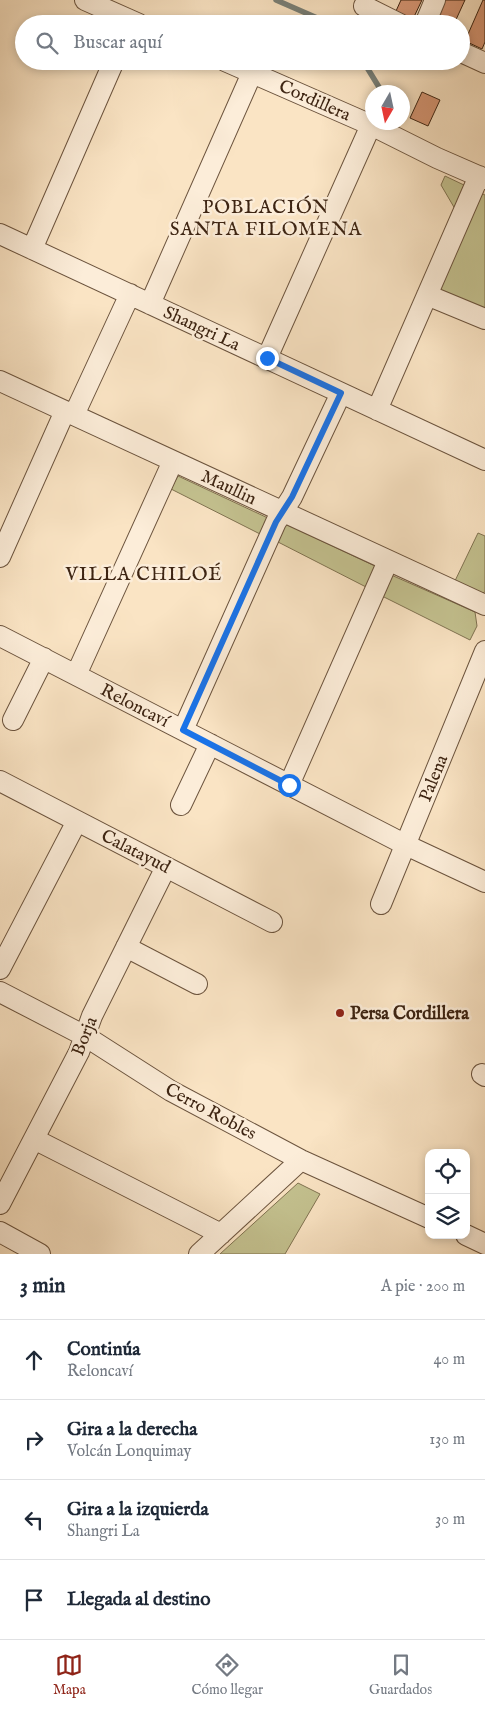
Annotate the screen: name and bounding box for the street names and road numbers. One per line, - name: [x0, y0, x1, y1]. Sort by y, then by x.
- street label: Cordillera: [275, 75, 354, 127]
- street label: Shangri La: [159, 302, 244, 357]
- street label: Maullin: [197, 466, 260, 511]
- street label: Reloncaví: [96, 679, 174, 734]
- street label: Palena: [415, 752, 454, 805]
- street label: Calatayud: [97, 825, 174, 880]
- street label: Borja: [67, 1013, 104, 1060]
- street label: Cerro Robles: [161, 1079, 260, 1146]

